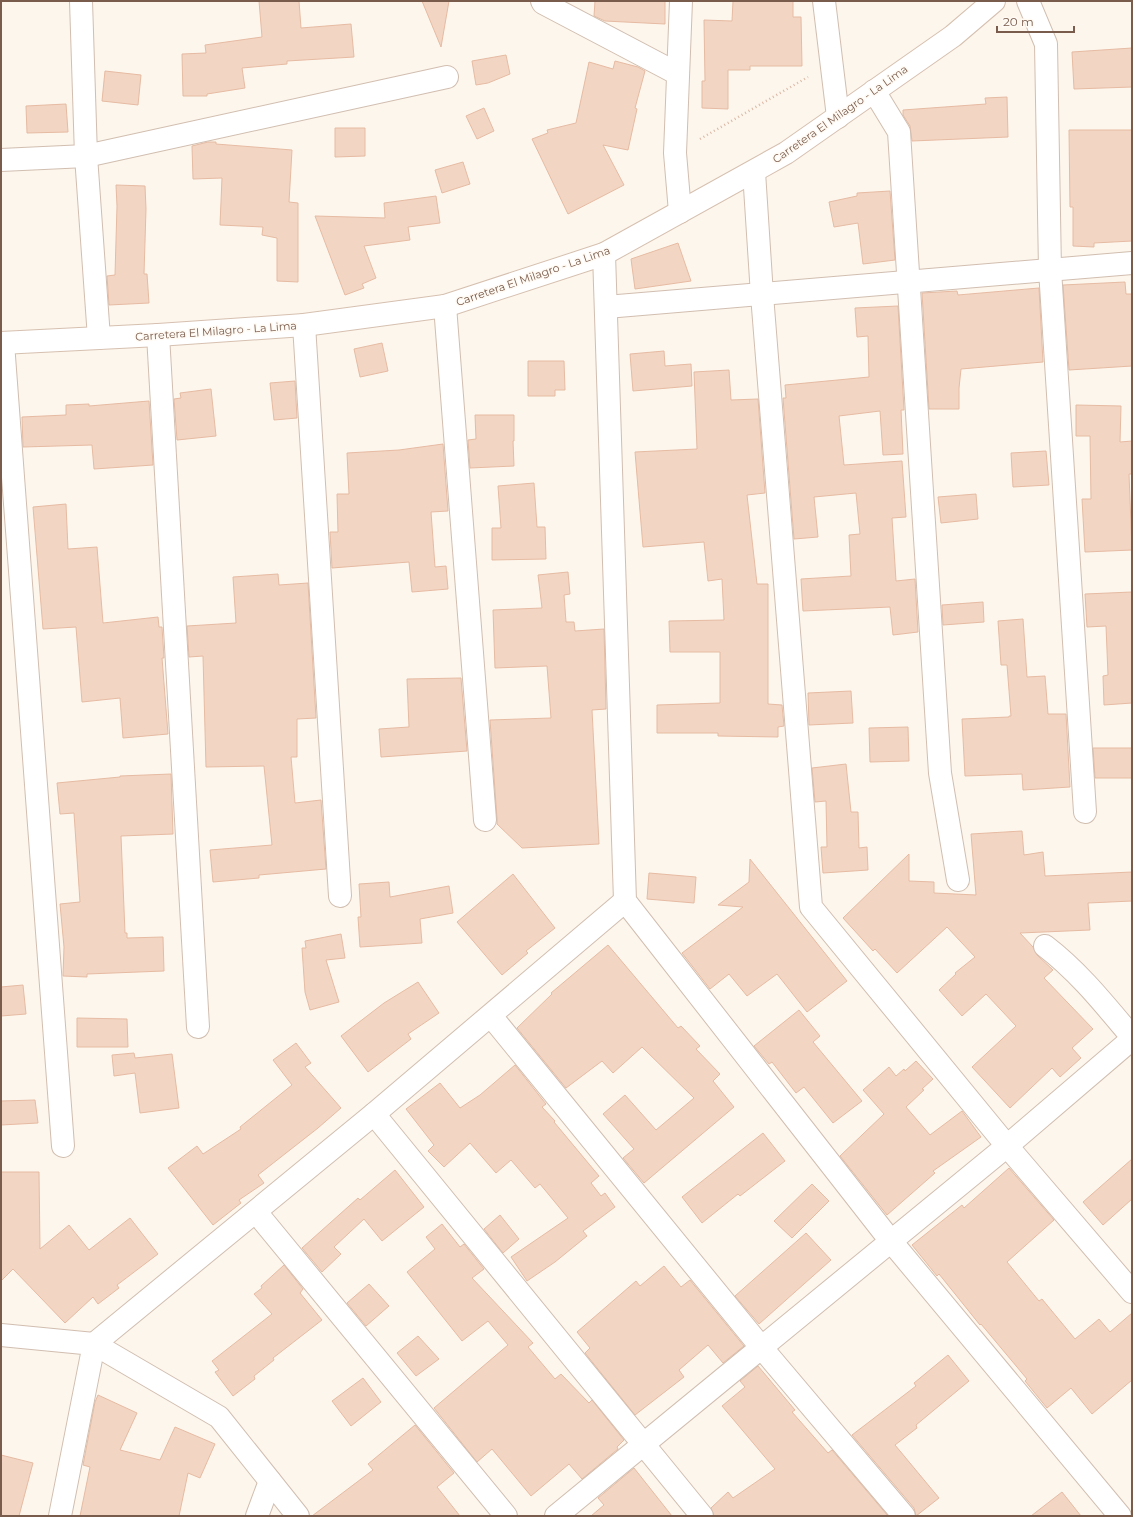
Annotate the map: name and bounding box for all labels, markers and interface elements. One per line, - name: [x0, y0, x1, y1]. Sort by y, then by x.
- scale bar: [997, 8, 1074, 34]
- text: 20 m: [1003, 14, 1034, 29]
- street label: Carretera El Milagro - La Lima: [770, 62, 910, 166]
- street label: Carretera El Milagro - La Lima: [454, 243, 612, 309]
- street label: Carretera El Milagro - La Lima: [135, 318, 297, 344]

